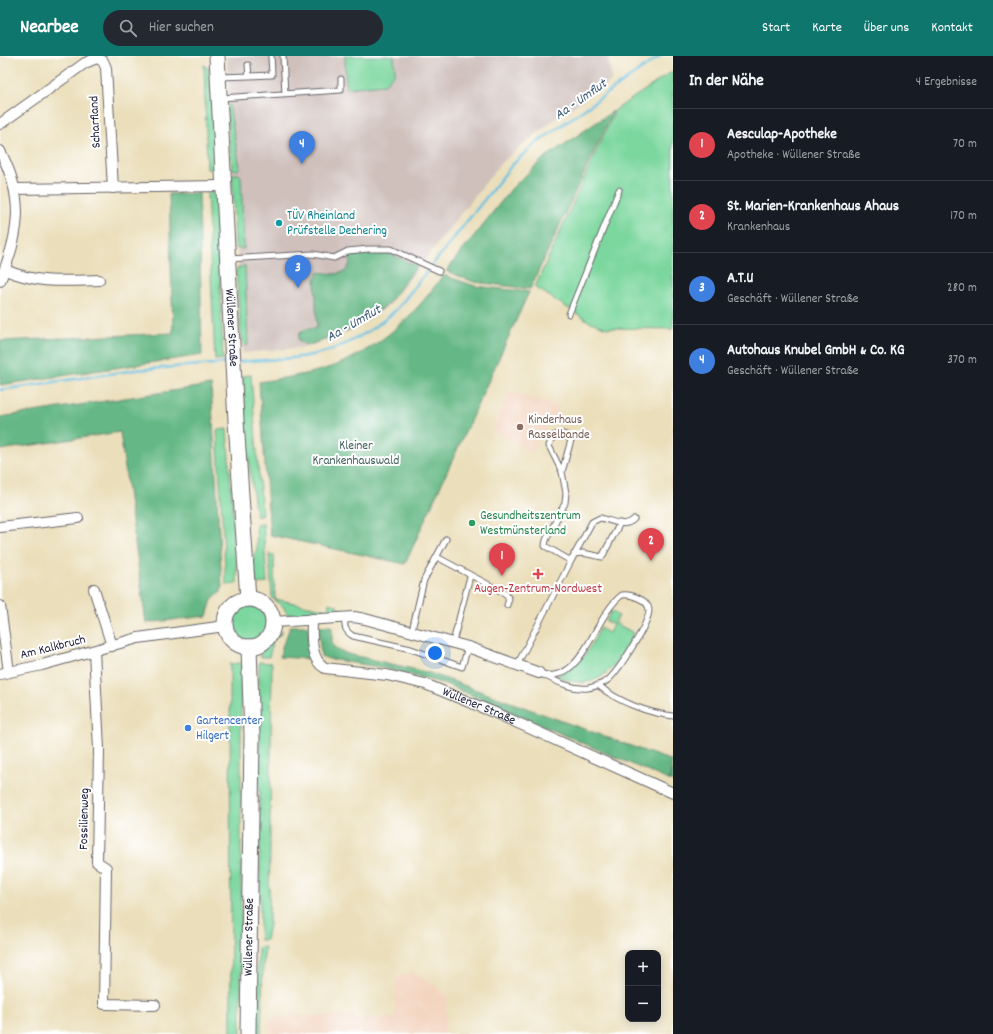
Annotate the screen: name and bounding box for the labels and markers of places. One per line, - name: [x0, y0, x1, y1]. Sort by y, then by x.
- pin: 4: [289, 131, 315, 164]
- place label: TÜV Rheinland Prüfstelle Dechering: [287, 207, 387, 241]
- marker: TÜV Rheinland Prüfstelle Dechering: [274, 218, 284, 228]
- pin: 3: [285, 255, 311, 288]
- place label: Kinderhaus Rasselbande: [528, 411, 590, 445]
- marker: Kinderhaus Rasselbande: [515, 422, 525, 432]
- place label: Gesundheitszentrum Westmünsterland: [480, 507, 581, 541]
- marker: Gesundheitszentrum Westmünsterland: [467, 518, 477, 528]
- pin: 2: [638, 528, 664, 561]
- pin: 1: [489, 543, 515, 576]
- marker: Augen-Zentrum-Nordwest: [532, 568, 544, 580]
- place label: Augen-Zentrum-Nordwest: [474, 580, 602, 599]
- place label: Gartencenter Hilgert: [196, 712, 262, 746]
- marker: Gartencenter Hilgert: [183, 723, 193, 733]

